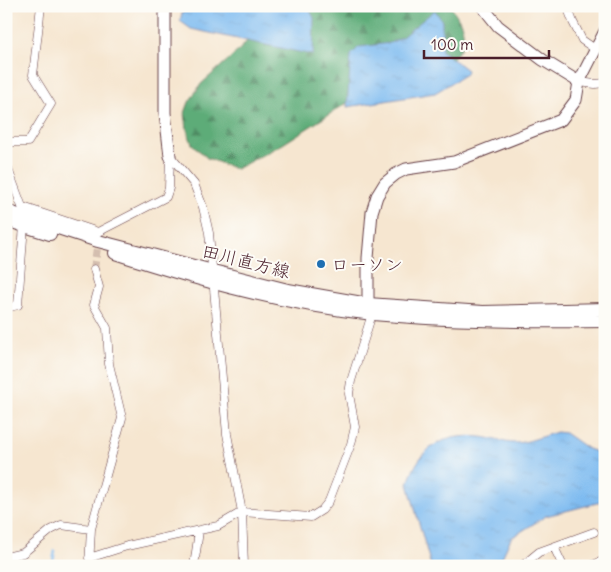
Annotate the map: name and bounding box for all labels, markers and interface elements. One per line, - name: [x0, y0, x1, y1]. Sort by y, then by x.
- scale bar: [424, 28, 548, 60]
- text: 100 m: [431, 35, 473, 54]
- street label: 田川直方線: [200, 239, 292, 283]
- place label: ローソン: [331, 253, 403, 276]
- marker: ローソン: [315, 258, 327, 270]

